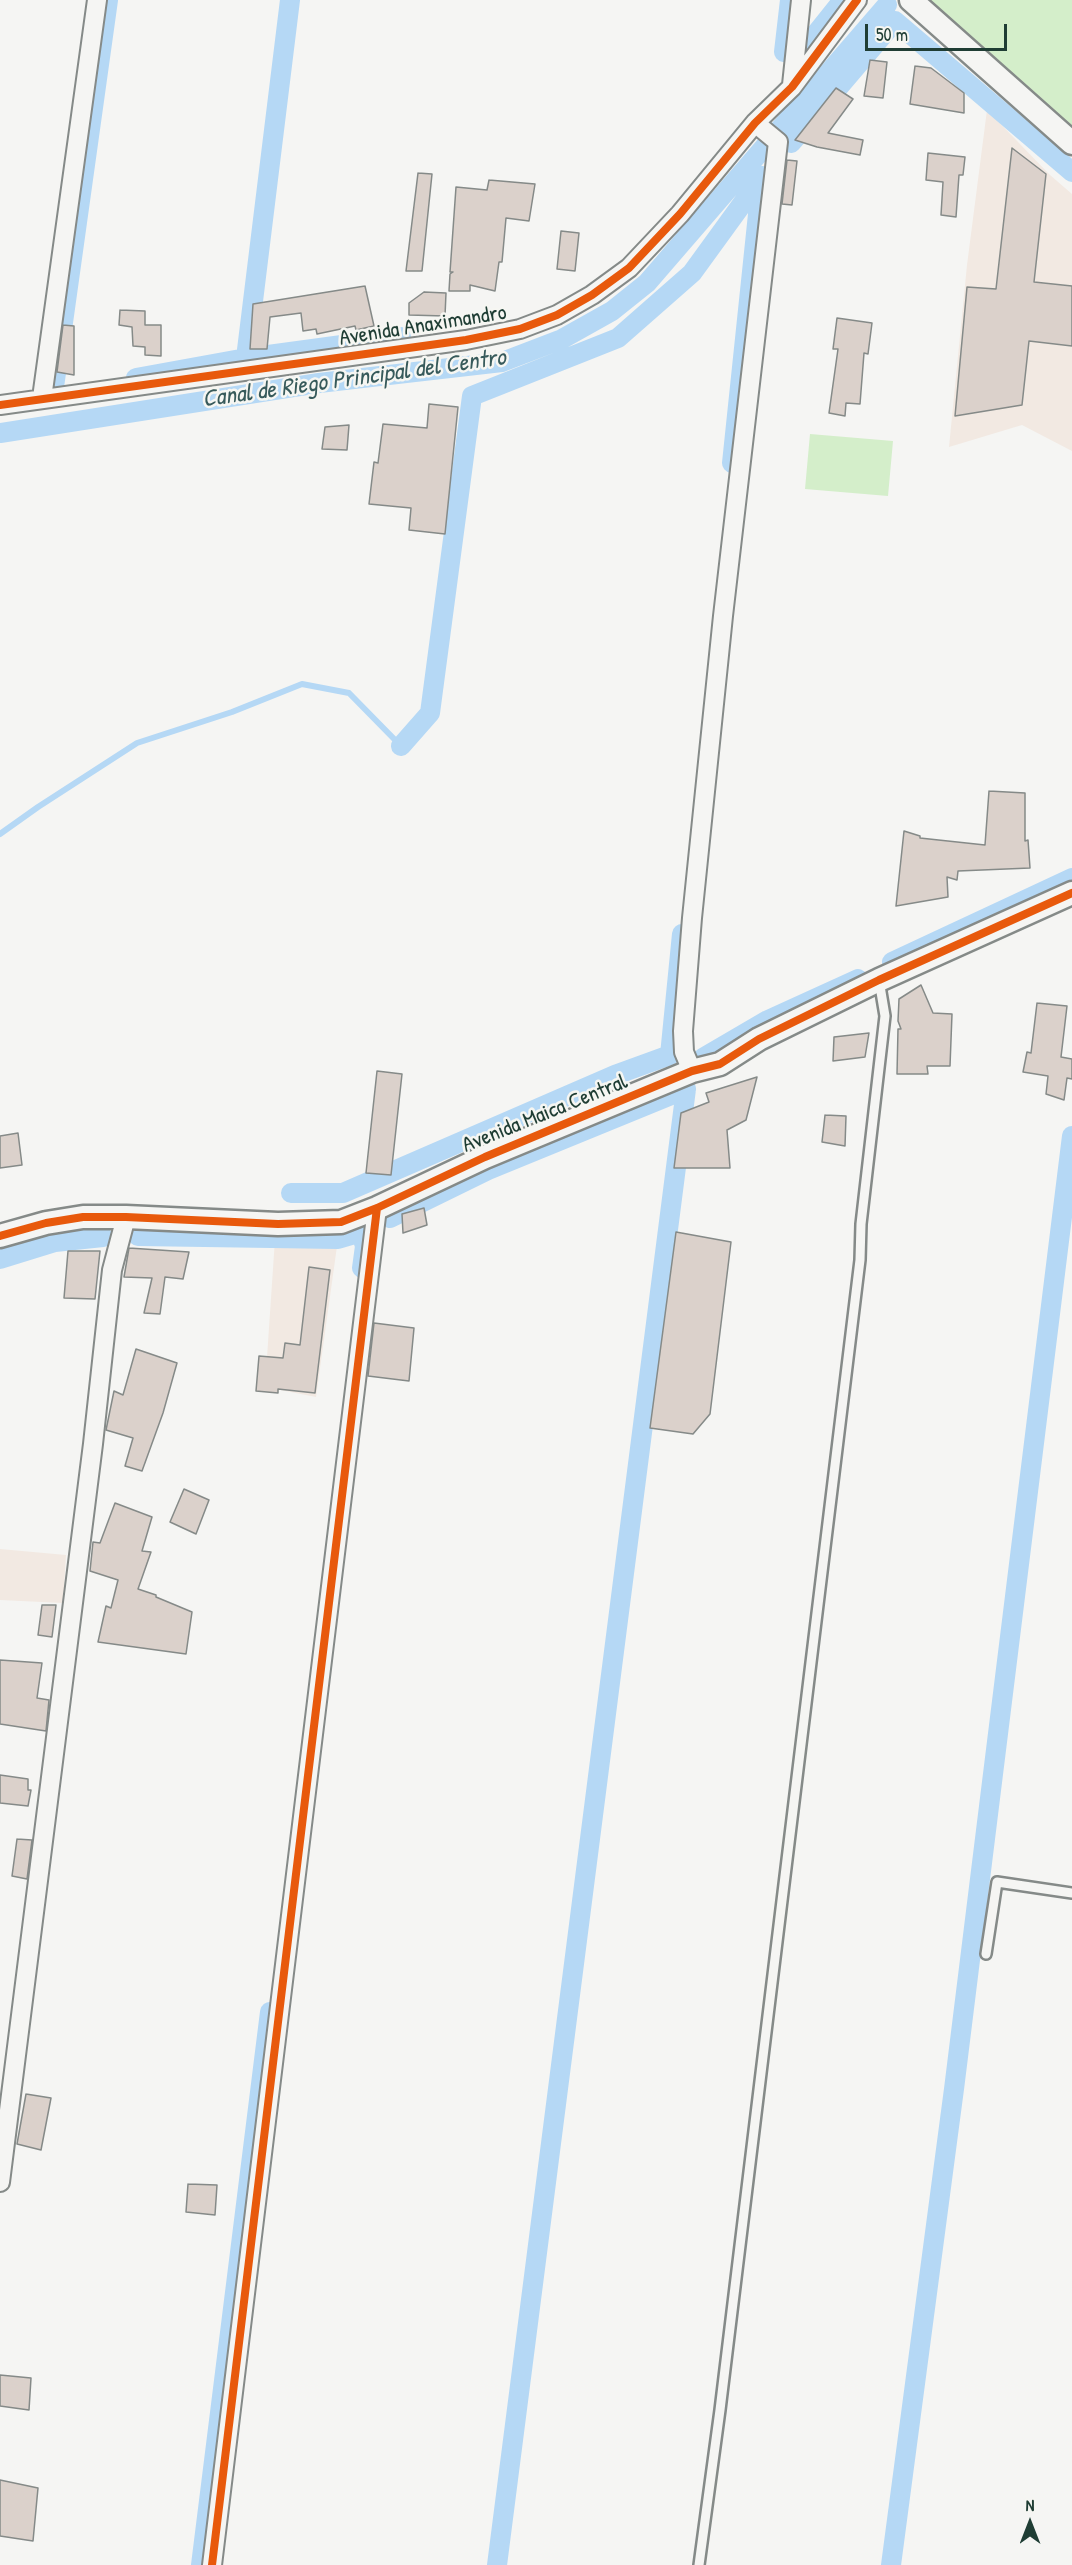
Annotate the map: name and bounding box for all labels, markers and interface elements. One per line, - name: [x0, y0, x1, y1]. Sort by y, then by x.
- scale bar: [868, 12, 1010, 50]
- text: 50 m: [876, 22, 908, 47]
- street label: Avenida Anaximandro: [337, 300, 509, 352]
- water label: Canal de Riego Principal del Centro: [201, 343, 507, 415]
- street label: Avenida Maica Central: [459, 1069, 631, 1159]
- north arrow: [1000, 2493, 1060, 2553]
- text: N: [1026, 2494, 1034, 2516]

